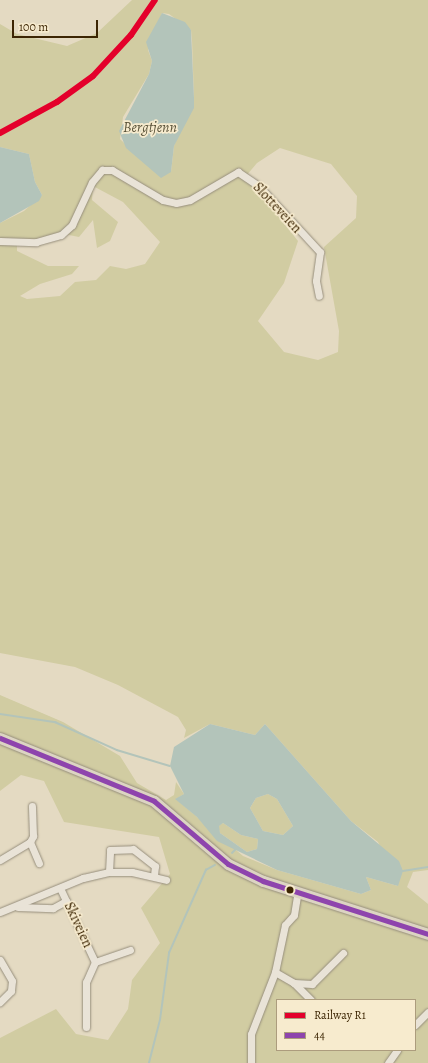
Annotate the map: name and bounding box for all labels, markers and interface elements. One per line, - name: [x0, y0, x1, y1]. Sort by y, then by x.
- scale bar: [14, 12, 100, 38]
- text: 100 m: [19, 19, 48, 35]
- water label: Bergtjenn: [123, 119, 177, 137]
- street label: Slotteveien: [249, 179, 305, 237]
- unlabelled marker: [285, 885, 295, 895]
- street label: Skiveien: [60, 900, 96, 950]
- legend: [276, 999, 416, 1051]
- text: Railway R1: [314, 1007, 366, 1023]
- text: 44: [314, 1027, 325, 1043]

